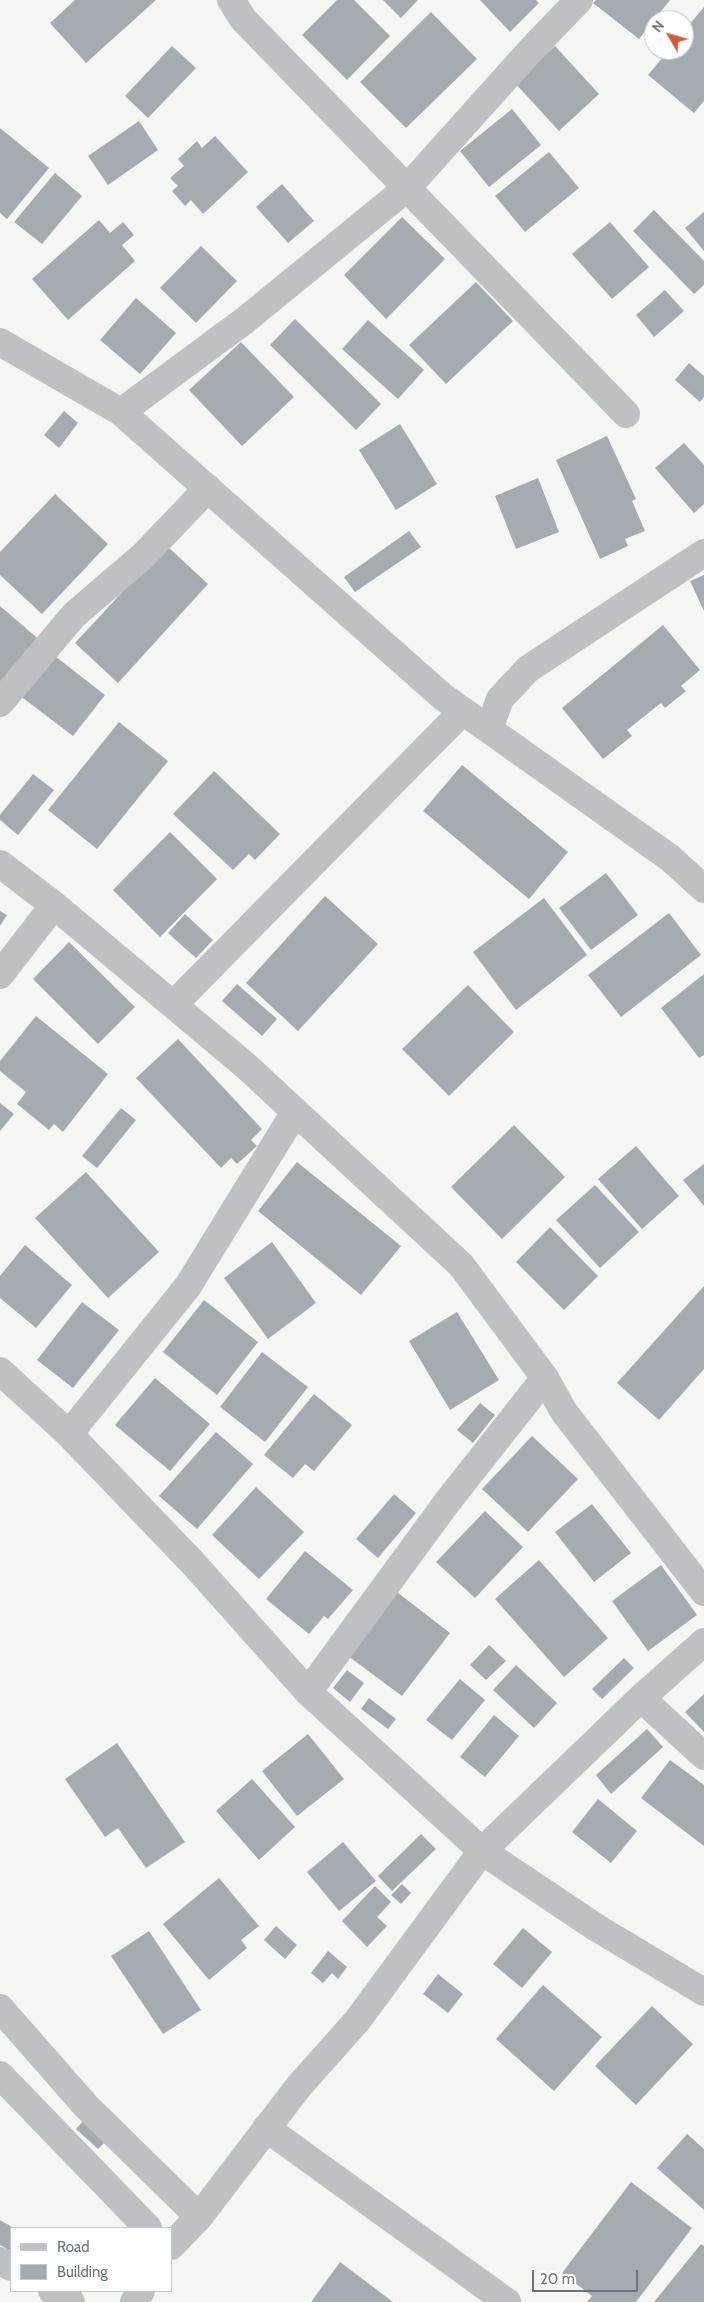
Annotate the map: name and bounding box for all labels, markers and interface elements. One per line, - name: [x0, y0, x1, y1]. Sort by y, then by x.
- north arrow: [644, 10, 694, 60]
- text: N: [648, 17, 668, 36]
- legend: [10, 2227, 172, 2292]
- text: Road: [57, 2238, 90, 2256]
- scale bar: [534, 2260, 640, 2292]
- text: Building: [57, 2263, 108, 2281]
- text: 20 m: [540, 2270, 575, 2288]

